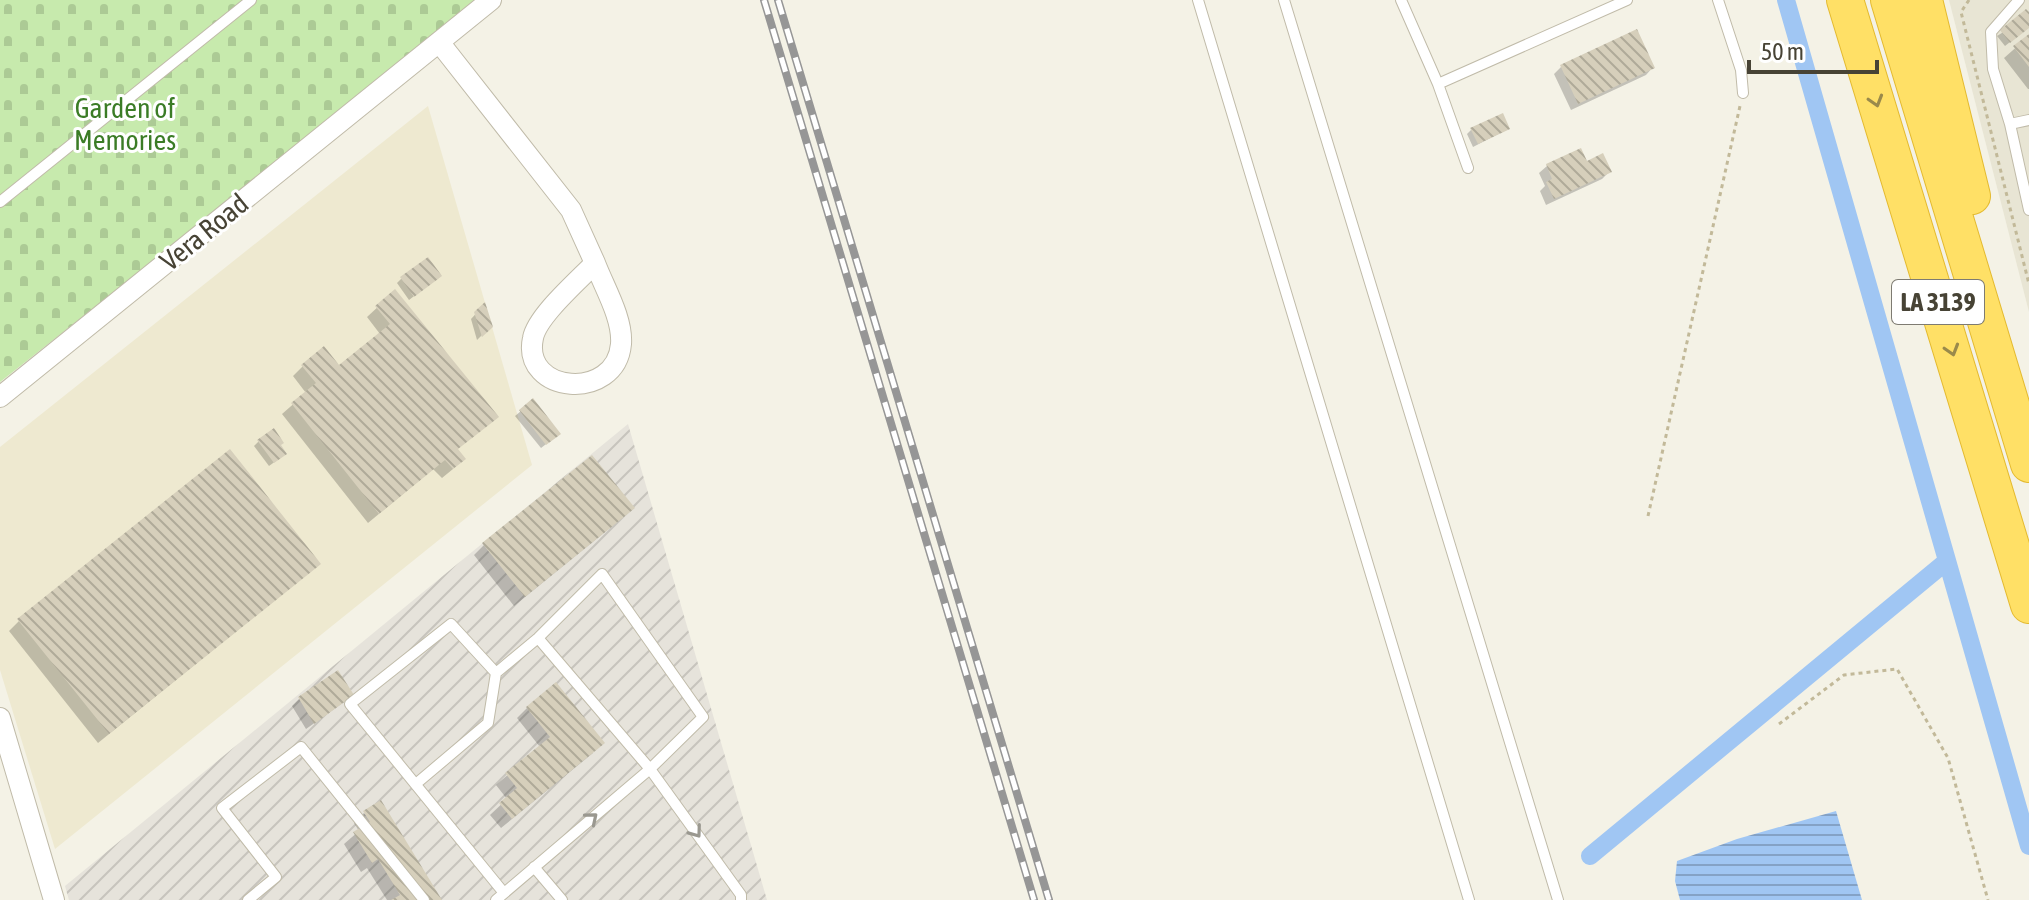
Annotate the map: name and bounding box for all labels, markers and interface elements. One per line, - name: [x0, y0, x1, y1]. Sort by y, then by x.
- scale bar: [1749, 24, 1877, 74]
- text: 50 m: [1761, 38, 1804, 65]
- park label: Garden of Memories: [74, 92, 176, 156]
- one-way arrow: [1867, 94, 1883, 108]
- street label: Vera Road: [154, 187, 254, 277]
- road number: LA 3139: [1892, 280, 1984, 324]
- one-way arrow: [1943, 343, 1959, 356]
- one-way arrow: [583, 813, 598, 828]
- one-way arrow: [686, 824, 701, 838]

